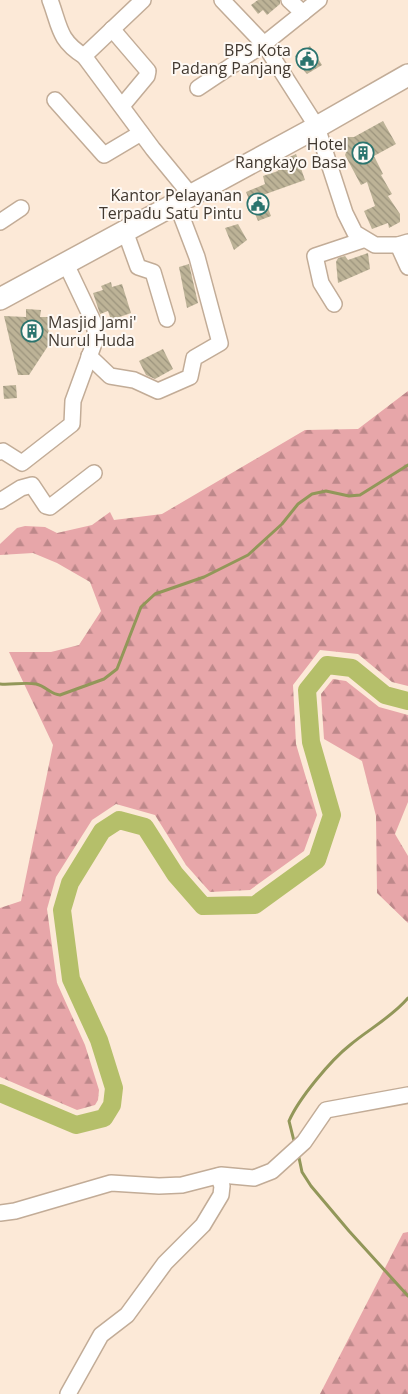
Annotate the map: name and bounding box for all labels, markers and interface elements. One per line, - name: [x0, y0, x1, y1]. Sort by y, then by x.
- place label: BPS Kota Padang Panjang: [171, 39, 291, 79]
- public building icon: BPS Kota Padang Panjang: [295, 47, 319, 71]
- place label: Hotel Rangkayo Basa: [235, 133, 347, 173]
- building icon: Hotel Rangkayo Basa: [351, 141, 375, 165]
- place label: Kantor Pelayanan Terpadu Satu Pintu: [99, 184, 242, 224]
- public building icon: Kantor Pelayanan Terpadu Satu Pintu: [246, 192, 270, 216]
- place label: Masjid Jami' Nurul Huda: [48, 311, 136, 351]
- building icon: Masjid Jami' Nurul Huda: [20, 319, 44, 343]

